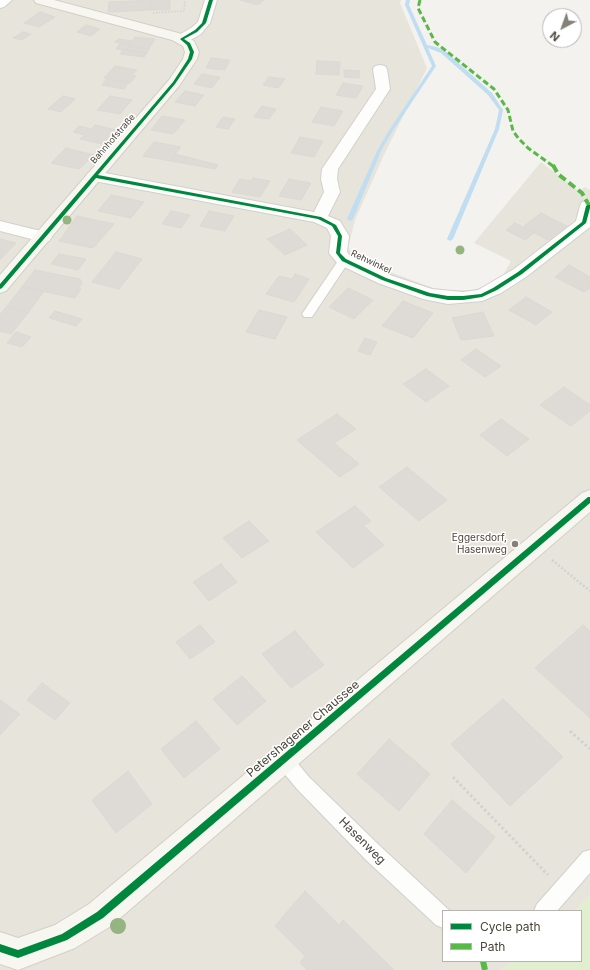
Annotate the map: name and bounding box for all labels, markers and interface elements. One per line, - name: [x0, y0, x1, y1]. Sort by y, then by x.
- north arrow: [542, 8, 582, 48]
- text: N: [547, 28, 563, 44]
- street label: Bahnhofstraße: [88, 112, 138, 166]
- street label: Rehwinkel: [349, 248, 393, 276]
- place label: Eggersdorf, Hasenweg: [452, 532, 507, 556]
- marker: Eggersdorf, Hasenweg: [510, 539, 520, 549]
- street label: Petershagener Chaussee: [244, 678, 362, 780]
- street label: Hasenweg: [336, 815, 388, 867]
- legend: [442, 910, 582, 962]
- text: Cycle path: [480, 919, 541, 934]
- text: Path: [480, 939, 505, 954]

